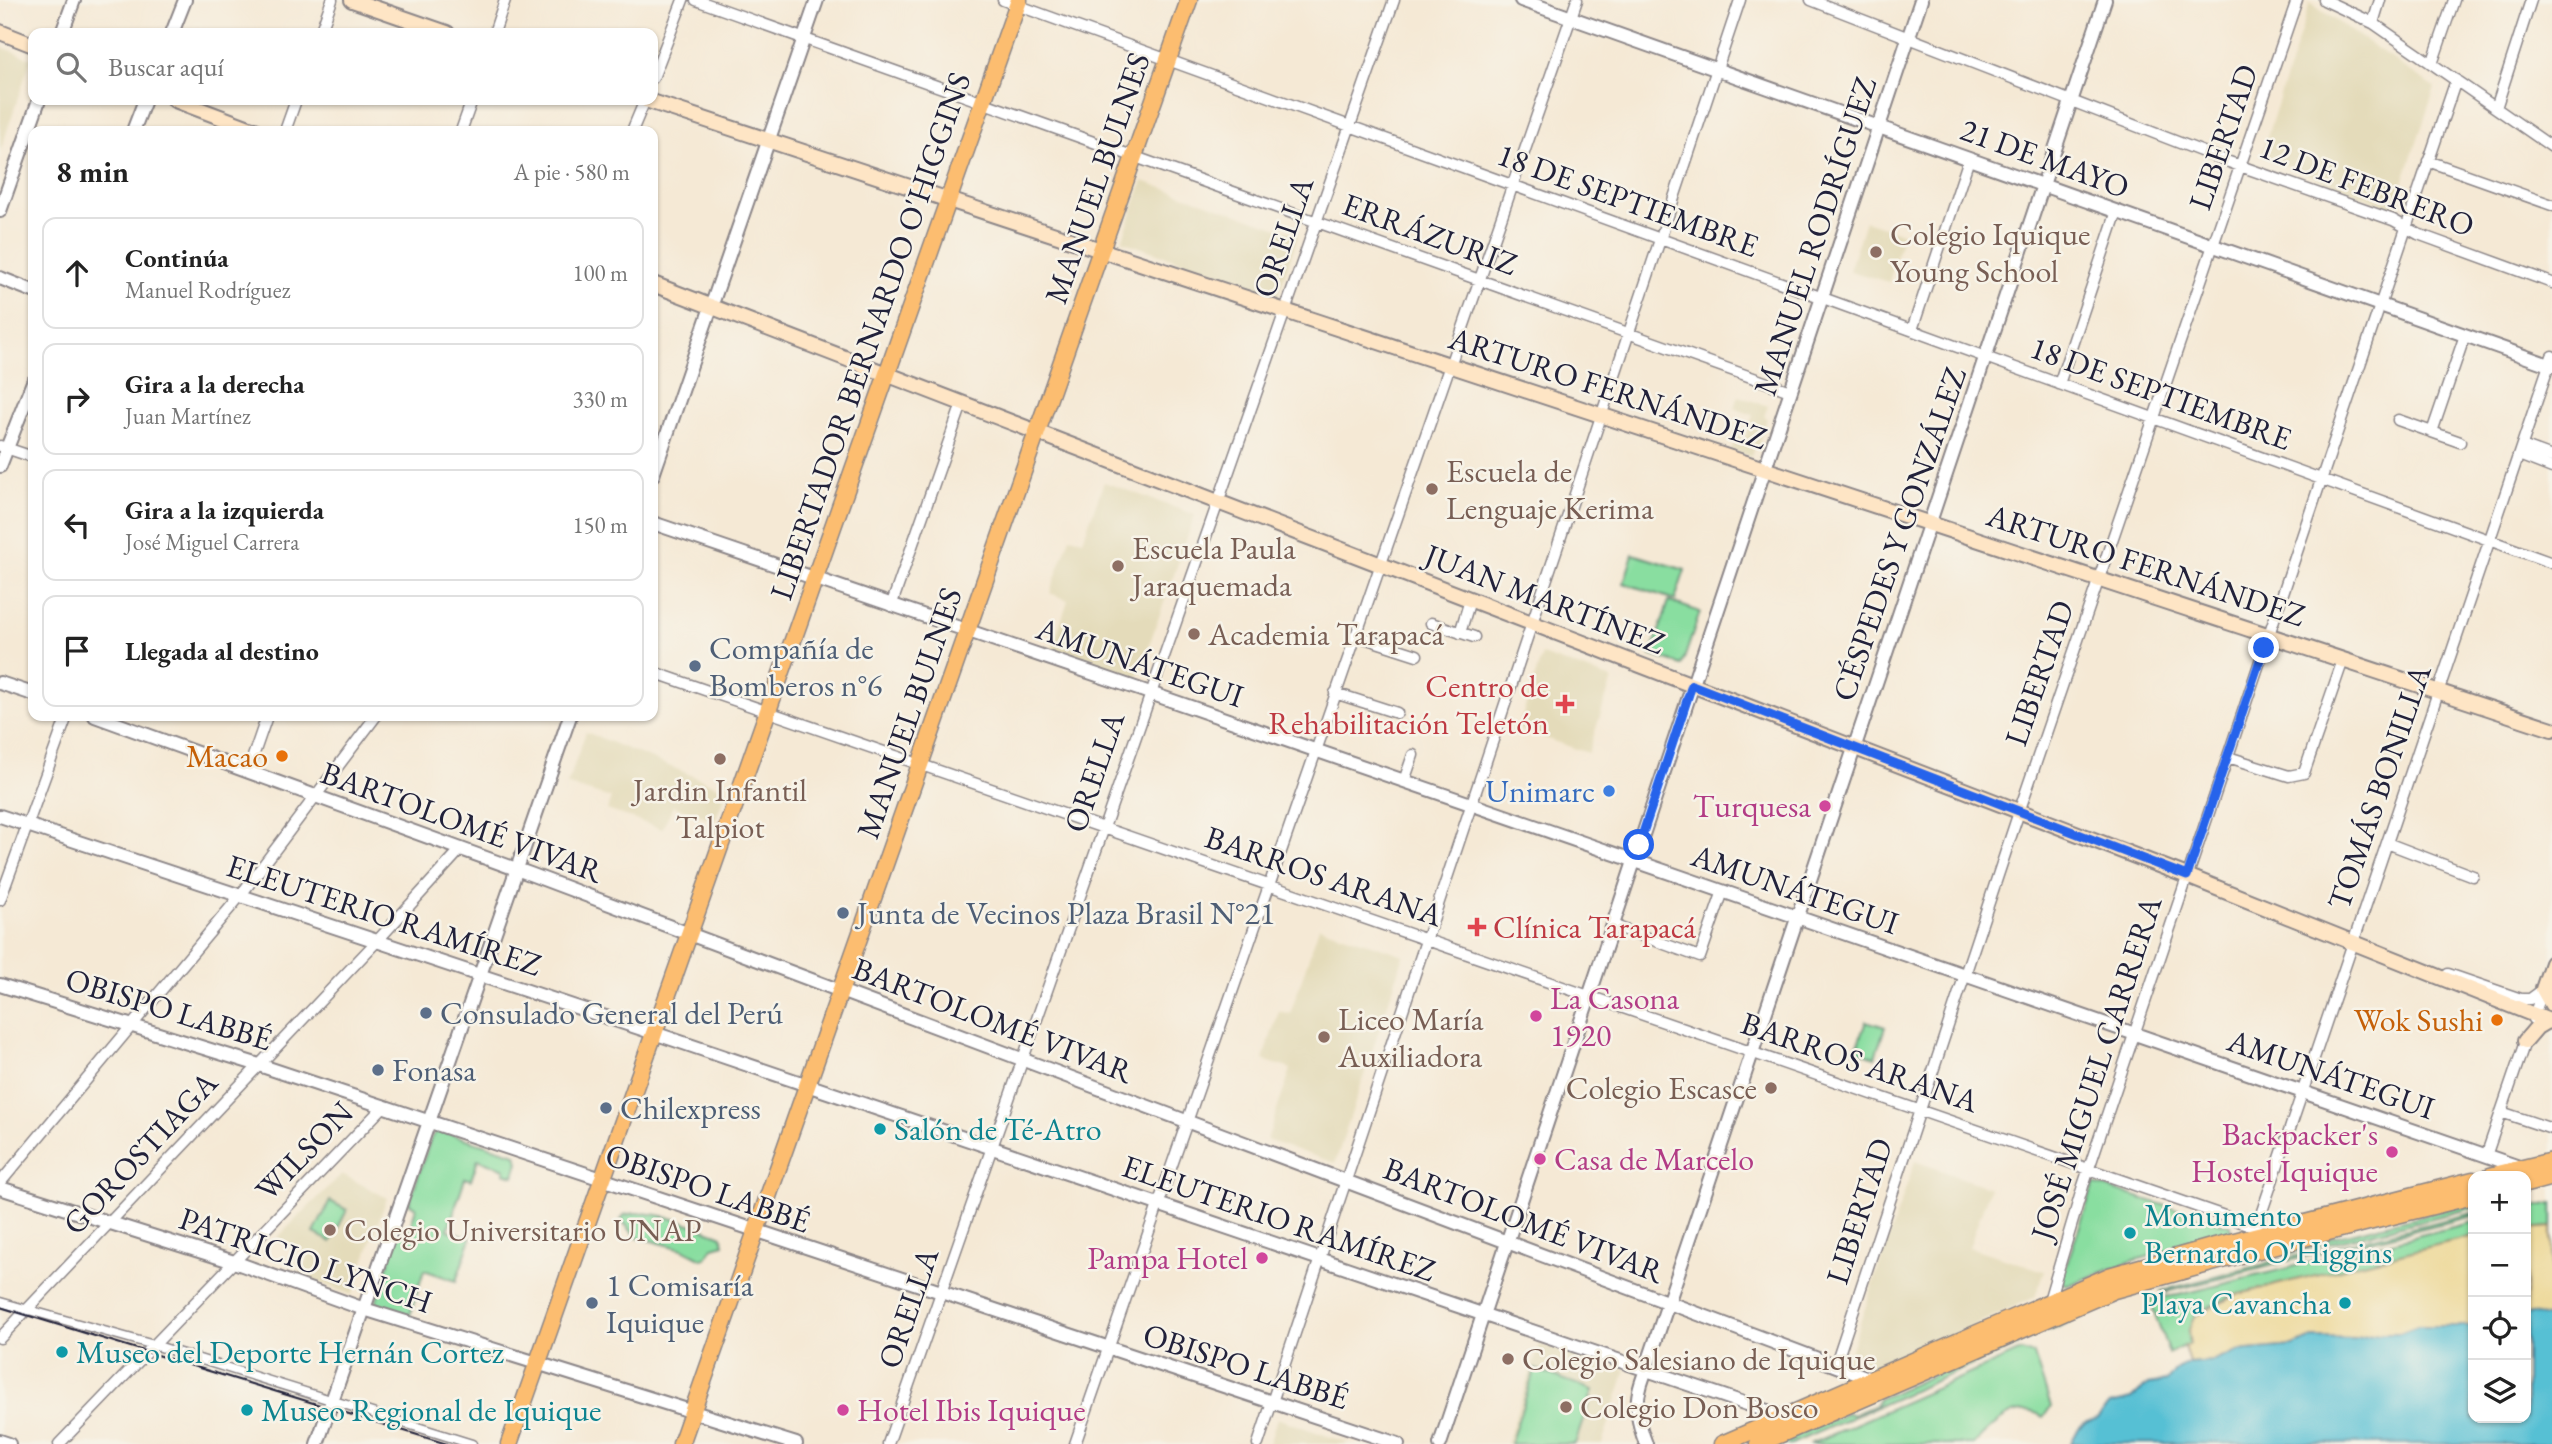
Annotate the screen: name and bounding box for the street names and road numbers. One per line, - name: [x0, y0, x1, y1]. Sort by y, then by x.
- street label: MANUEL BULNES: [1034, 47, 1160, 309]
- street label: LIBERTAD: [2179, 59, 2267, 215]
- street label: LIBERTADOR BERNARDO O'HIGGINS: [760, 67, 980, 605]
- street label: MANUEL RODRÍGUEZ: [1744, 71, 1886, 401]
- street label: 21 DE MAYO: [1955, 108, 2135, 208]
- street label: 12 DE FEBRERO: [2254, 126, 2480, 246]
- street label: 18 DE SEPTIEMBRE: [1492, 133, 1764, 267]
- street label: ORELLA: [1243, 170, 1323, 303]
- street label: ERRÁZURIZ: [1337, 183, 1523, 285]
- street label: ARTURO FERNÁNDEZ: [1443, 316, 1772, 459]
- street label: 18 DE SEPTIEMBRE: [2025, 326, 2297, 460]
- street label: CÉSPEDES Y GONZÁLEZ: [1822, 362, 1976, 706]
- street label: ARTURO FERNÁNDEZ: [1981, 493, 2310, 636]
- street label: JUAN MARTÍNEZ: [1416, 533, 1671, 664]
- street label: MANUEL BULNES: [846, 582, 972, 844]
- street label: LIBERTAD: [1995, 595, 2083, 751]
- street label: AMUNÁTEGUI: [1030, 607, 1249, 717]
- street label: TOMÁS BONILLA: [2317, 658, 2441, 915]
- street label: ORELLA: [1054, 705, 1134, 838]
- street label: BARTOLOMÉ VIVAR: [315, 752, 609, 893]
- street label: BARROS ARANA: [1200, 816, 1449, 937]
- street label: AMUNÁTEGUI: [1685, 834, 1904, 944]
- street label: ELEUTERIO RAMÍREZ: [221, 844, 547, 986]
- street label: JOSÉ MIGUEL CARRERA: [2020, 890, 2172, 1248]
- street label: BARTOLOMÉ VIVAR: [847, 947, 1139, 1093]
- street label: OBISPO LABBÉ: [61, 958, 277, 1060]
- street label: BARROS ARANA: [1736, 1002, 1985, 1123]
- street label: AMUNÁTEGUI: [2221, 1019, 2440, 1129]
- street label: GOROSTIAGA: [53, 1062, 227, 1244]
- street label: WILSON: [246, 1092, 362, 1210]
- street label: OBISPO LABBÉ: [600, 1133, 816, 1243]
- street label: LIBERTAD: [1816, 1133, 1902, 1289]
- street label: ELEUTERIO RAMÍREZ: [1117, 1145, 1441, 1291]
- street label: BARTOLOMÉ VIVAR: [1378, 1147, 1670, 1293]
- street label: PATRICIO LYNCH: [174, 1197, 438, 1323]
- street label: ORELLA: [868, 1241, 948, 1374]
- street label: OBISPO LABBÉ: [1138, 1313, 1354, 1419]

